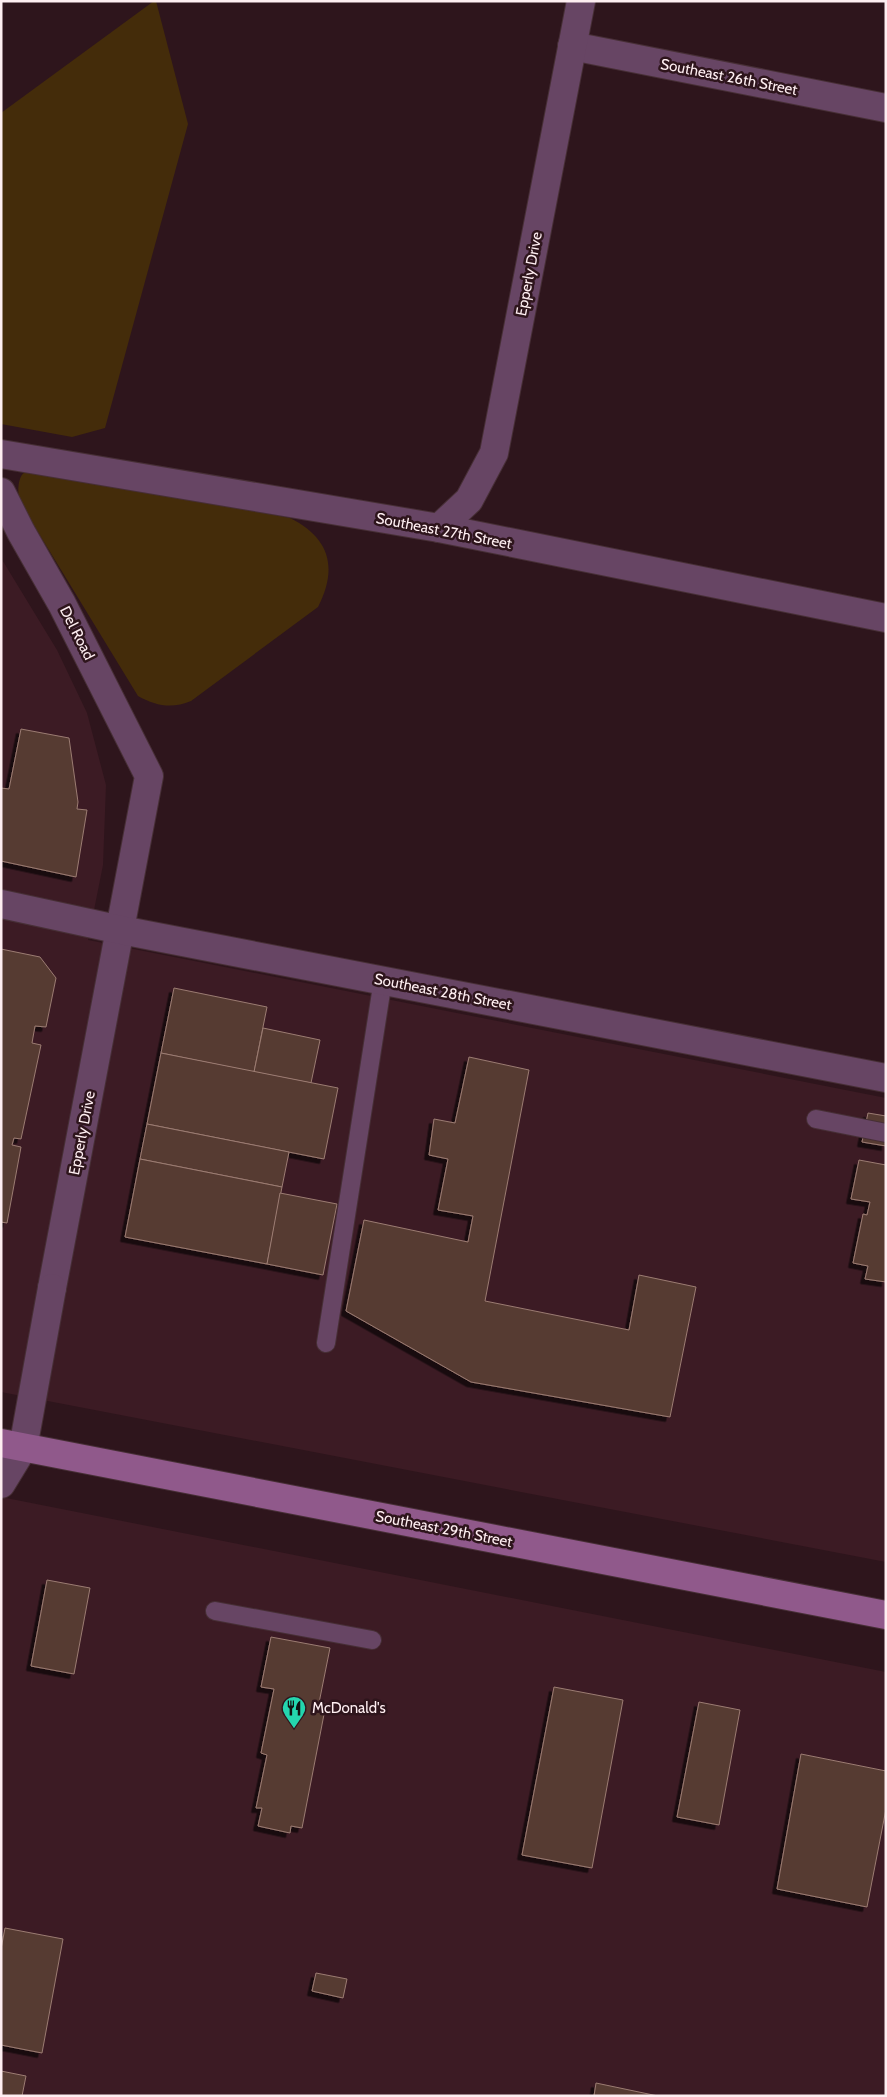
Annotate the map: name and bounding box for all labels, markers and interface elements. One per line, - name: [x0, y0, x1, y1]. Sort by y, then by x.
- street label: Southeast 26th Street: [659, 55, 799, 99]
- street label: Epperly Drive: [512, 230, 546, 318]
- street label: Southeast 27th Street: [375, 509, 513, 553]
- street label: Del Road: [56, 603, 98, 663]
- street label: Southeast 28th Street: [373, 970, 513, 1014]
- street label: Epperly Drive: [65, 1089, 99, 1177]
- street label: Southeast 29th Street: [374, 1507, 514, 1551]
- restaurant icon: McDonald's: [281, 1695, 307, 1729]
- place label: McDonald's: [312, 1699, 386, 1717]

